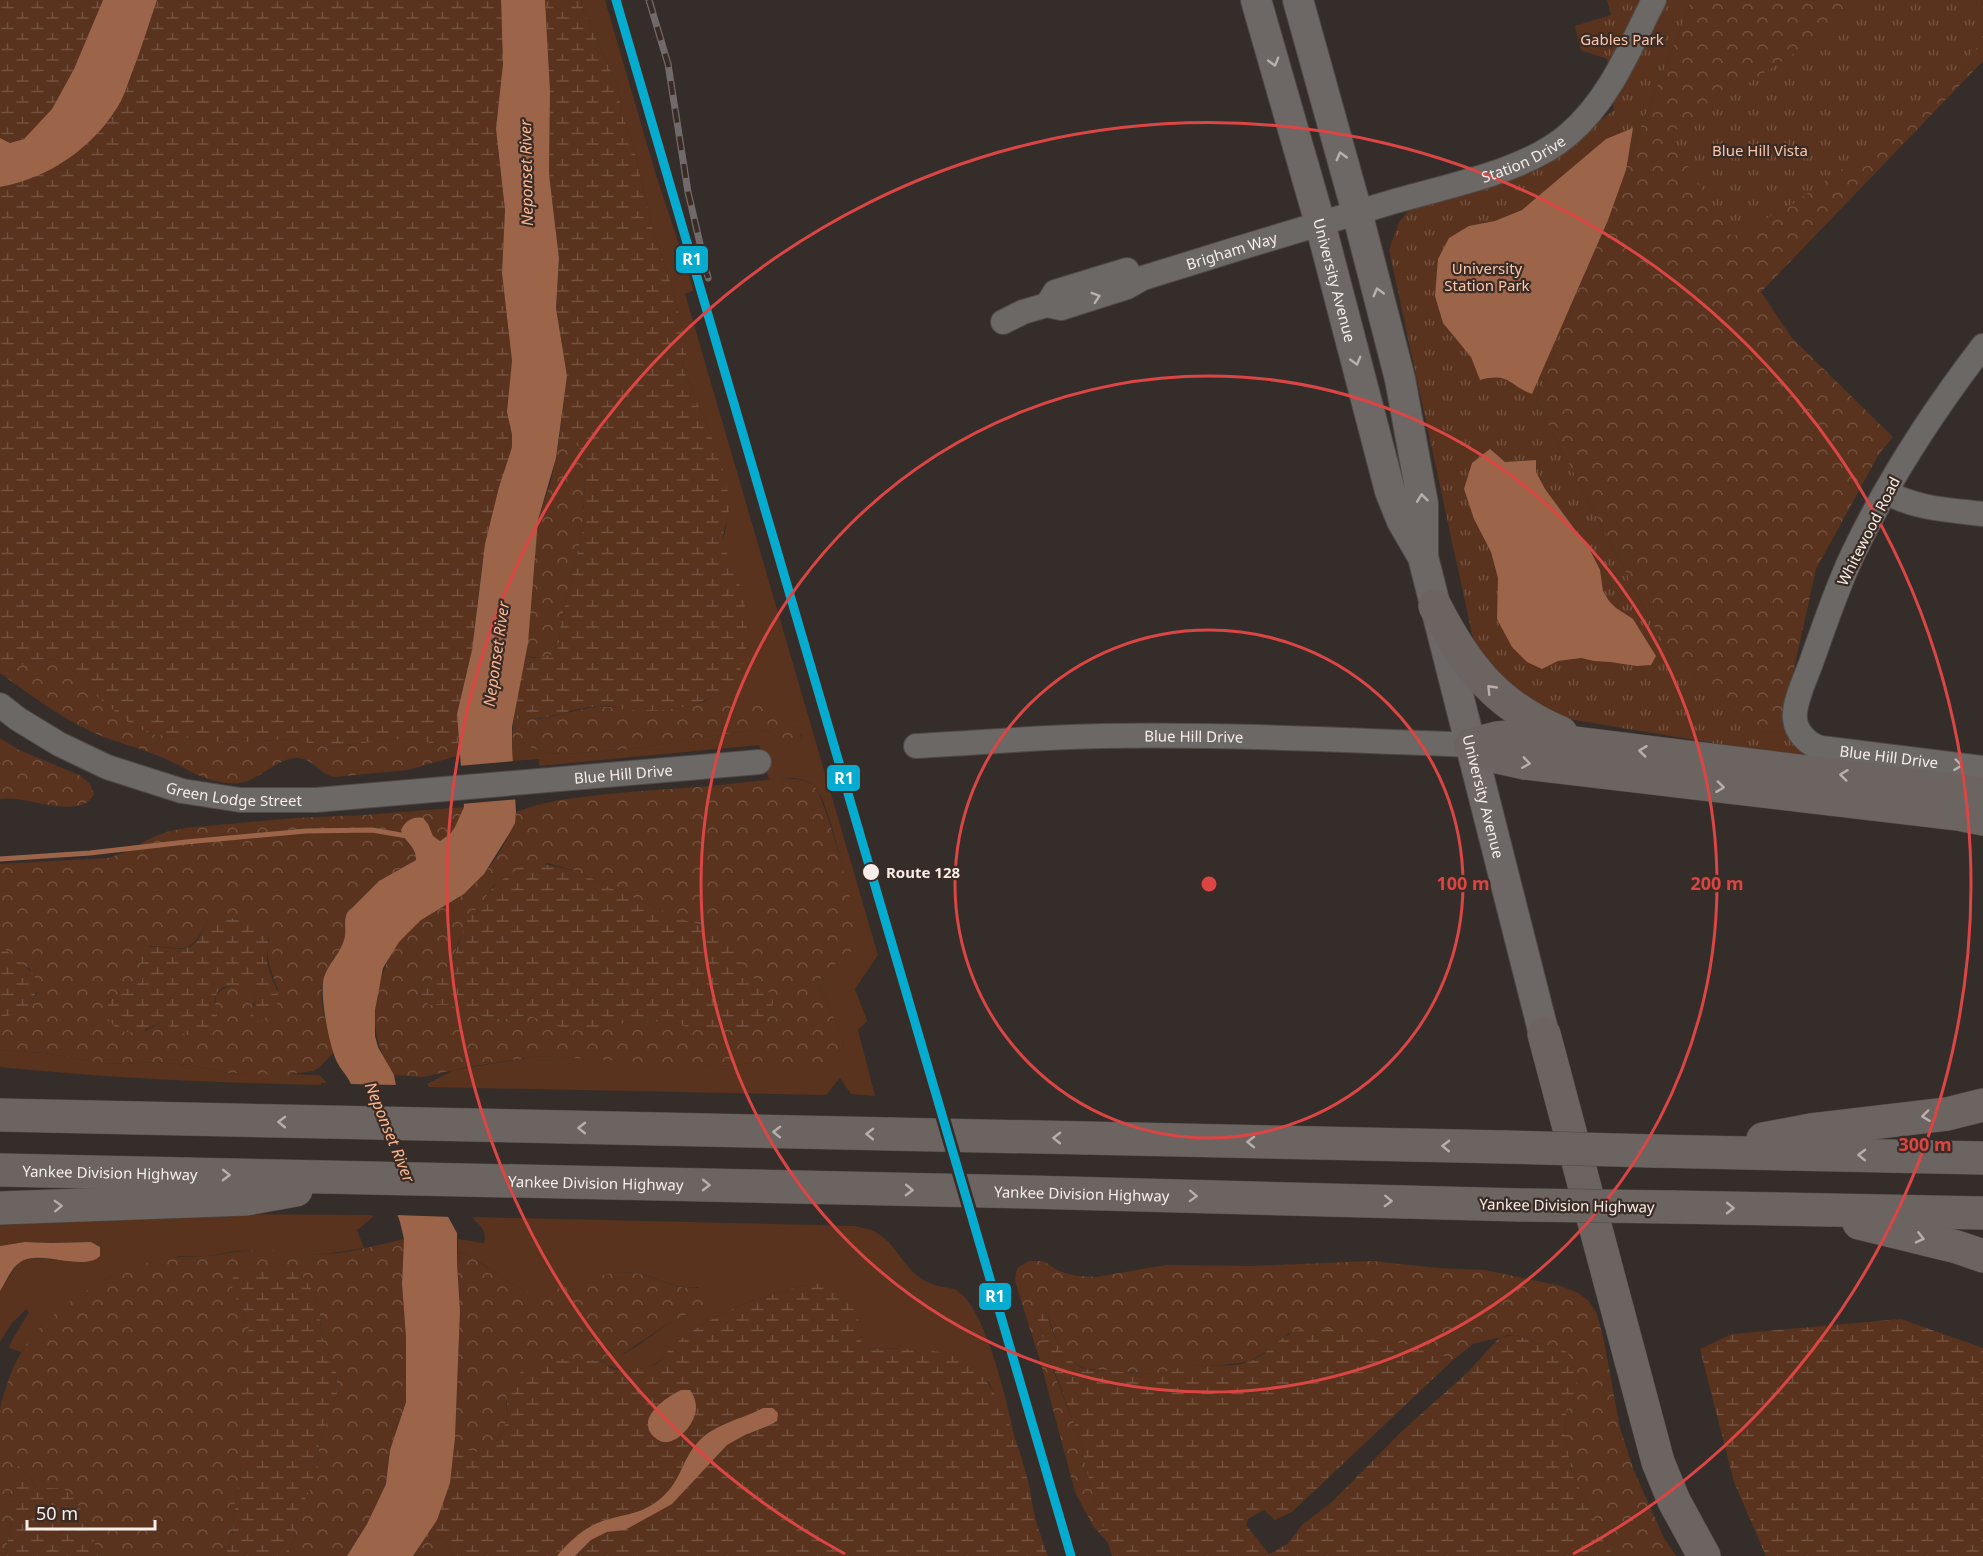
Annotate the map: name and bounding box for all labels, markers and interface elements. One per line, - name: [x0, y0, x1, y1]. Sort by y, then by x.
- park label: Gables Park: [1580, 29, 1664, 49]
- one-way arrow: [1267, 56, 1279, 67]
- water label: Neponset River: [514, 119, 538, 226]
- street label: Station Drive: [1479, 131, 1569, 187]
- park label: Blue Hill Vista: [1712, 140, 1808, 160]
- one-way arrow: [1336, 151, 1349, 161]
- street label: University Avenue: [1309, 216, 1361, 344]
- street label: Brigham Way: [1184, 227, 1280, 274]
- line badge: R1: [675, 245, 709, 274]
- text: R1: [682, 248, 702, 270]
- park label: University Station Park: [1444, 258, 1530, 295]
- one-way arrow: [1372, 287, 1385, 297]
- one-way arrow: [1090, 292, 1101, 304]
- one-way arrow: [1349, 356, 1362, 366]
- street label: Whitewood Road: [1832, 473, 1904, 589]
- one-way arrow: [1416, 494, 1429, 503]
- water label: Neponset River: [478, 599, 514, 708]
- one-way arrow: [1487, 685, 1498, 695]
- street label: Blue Hill Drive: [1144, 726, 1243, 747]
- street label: University Avenue: [1458, 732, 1509, 861]
- street label: Blue Hill Drive: [1839, 740, 1939, 772]
- one-way arrow: [1639, 745, 1648, 758]
- one-way arrow: [1521, 757, 1531, 769]
- street label: Blue Hill Drive: [573, 759, 674, 788]
- one-way arrow: [1953, 759, 1962, 771]
- line badge: R1: [826, 764, 861, 792]
- text: R1: [834, 767, 854, 789]
- one-way arrow: [1840, 770, 1849, 782]
- street label: Green Lodge Street: [164, 777, 302, 810]
- one-way arrow: [1715, 780, 1724, 793]
- marker: Route 128: [861, 862, 881, 882]
- place label: Route 128: [886, 862, 960, 882]
- text: 100 m: [1436, 871, 1490, 895]
- text: 200 m: [1690, 871, 1744, 895]
- centre of rings: [1199, 874, 1219, 894]
- water label: Neponset River: [360, 1079, 420, 1186]
- one-way arrow: [1921, 1109, 1930, 1122]
- one-way arrow: [278, 1115, 287, 1128]
- one-way arrow: [577, 1121, 586, 1134]
- one-way arrow: [772, 1126, 781, 1138]
- one-way arrow: [865, 1128, 874, 1140]
- one-way arrow: [1052, 1131, 1061, 1144]
- text: 300 m: [1898, 1132, 1952, 1156]
- one-way arrow: [1247, 1136, 1256, 1148]
- one-way arrow: [1442, 1140, 1451, 1152]
- one-way arrow: [1857, 1149, 1866, 1161]
- street label: Yankee Division Highway: [22, 1160, 198, 1184]
- one-way arrow: [222, 1168, 231, 1181]
- street label: Yankee Division Highway: [508, 1171, 684, 1195]
- one-way arrow: [702, 1179, 711, 1191]
- street label: Yankee Division Highway: [994, 1181, 1170, 1206]
- one-way arrow: [904, 1183, 913, 1196]
- one-way arrow: [1188, 1190, 1197, 1203]
- street label: Yankee Division Highway: [1479, 1193, 1655, 1217]
- one-way arrow: [1383, 1195, 1392, 1208]
- one-way arrow: [54, 1200, 63, 1212]
- one-way arrow: [1725, 1202, 1734, 1214]
- one-way arrow: [1915, 1231, 1925, 1244]
- line badge: R1: [978, 1282, 1012, 1311]
- text: R1: [985, 1285, 1005, 1307]
- scale bar: [27, 1493, 154, 1531]
- text: 50 m: [36, 1501, 78, 1525]

